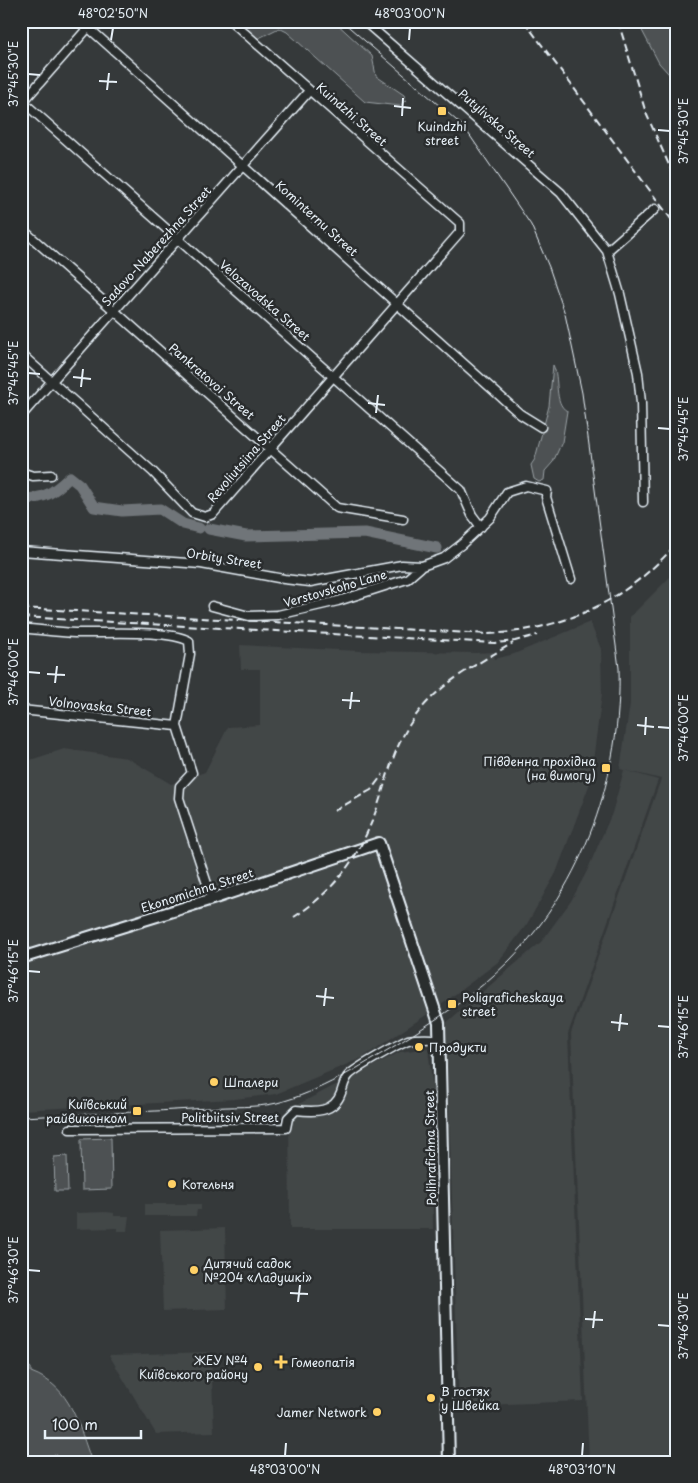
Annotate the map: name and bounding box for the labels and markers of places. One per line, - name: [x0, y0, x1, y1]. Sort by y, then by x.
- marker: Kuindzhi street: [436, 105, 448, 117]
- place label: Kuindzhi street: [417, 117, 467, 149]
- place label: Південна прохідна (на вимогу): [483, 752, 597, 784]
- marker: Південна прохідна (на вимогу): [600, 762, 612, 774]
- place label: Poligraficheskaya street: [462, 988, 564, 1020]
- marker: Poligraficheskaya street: [446, 998, 458, 1010]
- place label: Продукти: [429, 1038, 487, 1056]
- marker: Продукти: [413, 1041, 425, 1053]
- place label: Шпалери: [224, 1073, 278, 1091]
- marker: Шпалери: [208, 1076, 220, 1088]
- place label: Київський райвиконком: [46, 1095, 127, 1127]
- marker: Київський райвиконком: [131, 1105, 143, 1117]
- place label: Котельня: [182, 1175, 234, 1193]
- marker: Котельня: [166, 1178, 178, 1190]
- place label: Дитячий садок №204 «Ладушкі»: [203, 1254, 312, 1286]
- marker: Дитячий садок №204 «Ладушкі»: [188, 1264, 200, 1276]
- place label: ЖЕУ №4 Київського району: [139, 1351, 248, 1383]
- place label: Гомеопатія: [291, 1353, 355, 1371]
- marker: Гомеопатія: [275, 1356, 287, 1368]
- marker: ЖЕУ №4 Київського району: [252, 1361, 264, 1373]
- place label: В гостях у Швейка: [441, 1382, 500, 1414]
- marker: В гостях у Швейка: [425, 1392, 437, 1404]
- place label: Jamer Network: [277, 1403, 367, 1421]
- marker: Jamer Network: [371, 1406, 383, 1418]

